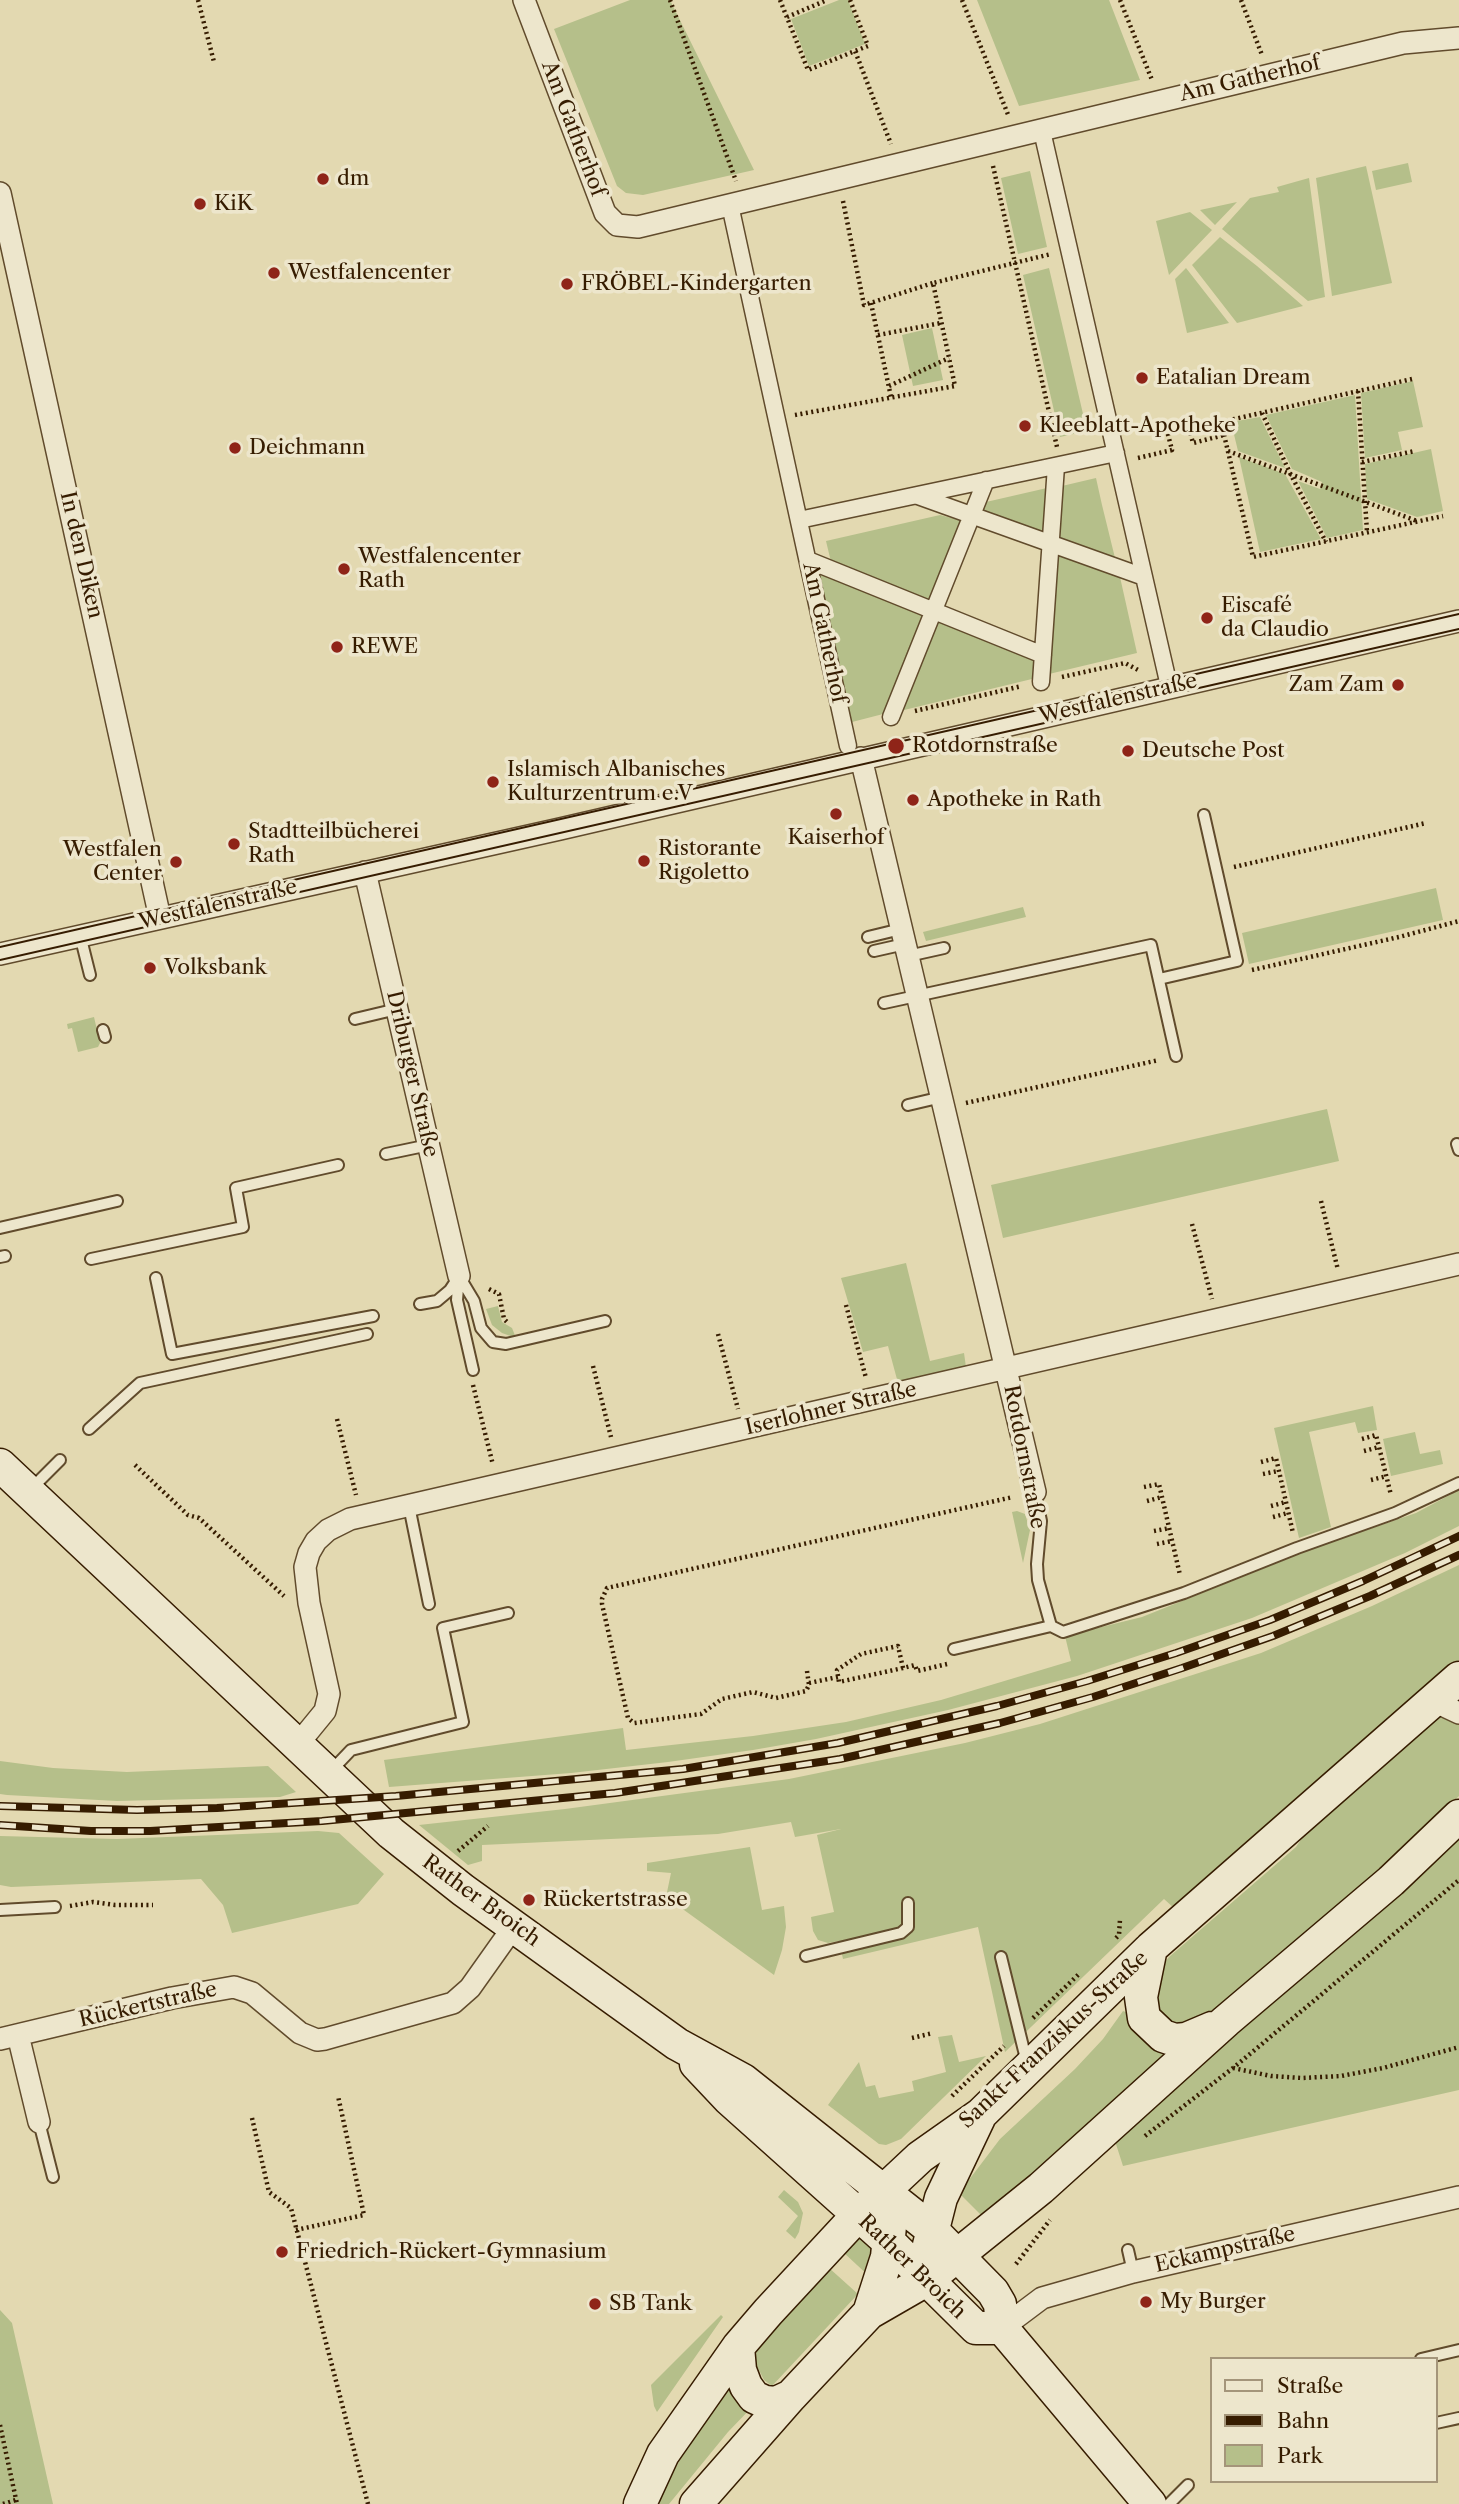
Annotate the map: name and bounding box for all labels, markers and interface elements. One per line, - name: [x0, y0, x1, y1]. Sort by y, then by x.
- street label: Am Gatherhof: [1177, 51, 1323, 107]
- street label: Am Gatherhof: [536, 58, 610, 200]
- place label: dm: [337, 166, 369, 192]
- marker: dm: [315, 171, 331, 187]
- place label: KiK: [214, 191, 253, 217]
- marker: KiK: [192, 196, 208, 212]
- place label: Westfalencenter: [288, 260, 451, 286]
- marker: Westfalencenter: [266, 265, 282, 281]
- place label: FRÖBEL-Kindergarten: [581, 271, 812, 297]
- marker: FRÖBEL-Kindergarten: [559, 276, 575, 292]
- place label: Eatalian Dream: [1156, 365, 1310, 391]
- marker: Eatalian Dream: [1134, 370, 1150, 386]
- place label: Kleeblatt-Apotheke: [1039, 413, 1236, 439]
- marker: Kleeblatt-Apotheke: [1017, 418, 1033, 434]
- place label: Deichmann: [249, 435, 365, 461]
- marker: Deichmann: [227, 440, 243, 456]
- street label: In den Diken: [54, 489, 108, 621]
- place label: Westfalencenter Rath: [358, 544, 521, 594]
- street label: Am Gatherhof: [797, 560, 851, 706]
- marker: Westfalencenter Rath: [336, 561, 352, 577]
- place label: Eiscafé da Claudio: [1221, 593, 1329, 643]
- marker: Eiscafé da Claudio: [1199, 610, 1215, 626]
- place label: REWE: [351, 634, 418, 660]
- marker: REWE: [329, 639, 345, 655]
- street label: Westfalenstraße: [1036, 669, 1200, 729]
- place label: Zam Zam: [1289, 672, 1384, 698]
- marker: Zam Zam: [1390, 677, 1406, 693]
- place label: Rotdornstraße: [912, 733, 1058, 759]
- marker: Rotdornstraße: [886, 736, 906, 756]
- place label: Deutsche Post: [1142, 738, 1284, 764]
- marker: Deutsche Post: [1120, 743, 1136, 759]
- place label: Islamisch Albanisches Kulturzentrum e.V: [507, 757, 725, 807]
- marker: Islamisch Albanisches Kulturzentrum e.V: [485, 774, 501, 790]
- place label: Apotheke in Rath: [927, 787, 1102, 813]
- marker: Apotheke in Rath: [905, 792, 921, 808]
- marker: Kaiserhof: [828, 806, 844, 822]
- place label: Stadtteilbücherei Rath: [248, 819, 419, 869]
- place label: Kaiserhof: [788, 825, 884, 851]
- marker: Stadtteilbücherei Rath: [226, 836, 242, 852]
- place label: Ristorante Rigoletto: [658, 836, 761, 886]
- place label: Westfalen Center: [63, 837, 162, 887]
- marker: Ristorante Rigoletto: [636, 853, 652, 869]
- marker: Westfalen Center: [168, 854, 184, 870]
- street label: Westfalenstraße: [136, 875, 300, 935]
- place label: Volksbank: [164, 955, 267, 981]
- marker: Volksbank: [142, 960, 158, 976]
- street label: Driburger Straße: [381, 988, 443, 1160]
- street label: Iserlohner Straße: [743, 1377, 919, 1441]
- street label: Rotdornstraße: [998, 1383, 1050, 1531]
- street label: Rather Broich: [417, 1850, 545, 1952]
- place label: Rückertstrasse: [543, 1887, 688, 1913]
- marker: Rückertstrasse: [521, 1892, 537, 1908]
- street label: Sankt-Franziskus-Straße: [955, 1946, 1153, 2134]
- street label: Rückertstraße: [76, 1977, 220, 2033]
- street label: Rather Broich: [853, 2209, 971, 2325]
- street label: Eckampstraße: [1152, 2222, 1298, 2278]
- place label: Friedrich-Rückert-Gymnasium: [296, 2239, 606, 2265]
- marker: Friedrich-Rückert-Gymnasium: [274, 2244, 290, 2260]
- place label: My Burger: [1160, 2289, 1266, 2315]
- place label: SB Tank: [609, 2291, 692, 2317]
- marker: My Burger: [1138, 2294, 1154, 2310]
- marker: SB Tank: [587, 2296, 603, 2312]
- legend: [1210, 2357, 1438, 2483]
- text: Straße: [1277, 2373, 1343, 2398]
- text: Bahn: [1277, 2408, 1329, 2433]
- text: Park: [1277, 2443, 1323, 2468]

